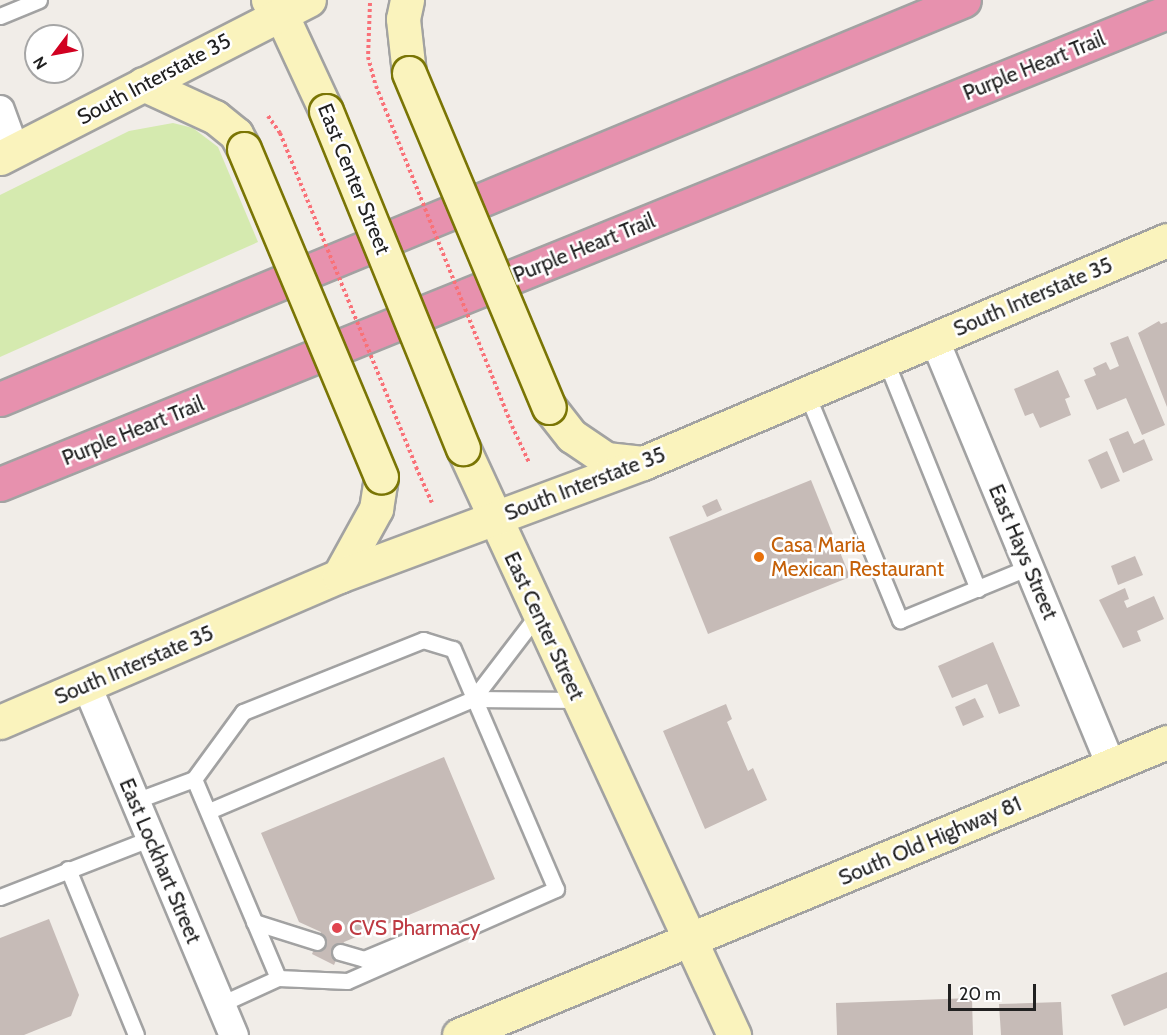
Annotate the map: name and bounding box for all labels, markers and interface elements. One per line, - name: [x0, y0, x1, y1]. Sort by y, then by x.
- north arrow: [24, 24, 84, 84]
- street label: Purple Heart Trail: [959, 26, 1109, 106]
- street label: South Interstate 35: [73, 28, 235, 130]
- text: N: [29, 53, 51, 73]
- street label: East Center Street: [312, 100, 396, 258]
- street label: Purple Heart Trail: [509, 208, 659, 288]
- street label: South Interstate 35: [950, 252, 1116, 342]
- street label: Purple Heart Trail: [58, 391, 208, 471]
- street label: South Interstate 35: [501, 442, 669, 526]
- street label: East Hays Street: [983, 481, 1063, 623]
- place label: Casa Maria Mexican Restaurant: [771, 532, 944, 582]
- street label: East Center Street: [499, 548, 589, 704]
- marker: Casa Maria Mexican Restaurant: [752, 550, 766, 564]
- street label: South Interstate 35: [51, 620, 217, 710]
- street label: East Lockhart Street: [114, 775, 206, 947]
- street label: South Old Highway 81: [835, 791, 1025, 891]
- place label: CVS Pharmacy: [349, 915, 480, 941]
- marker: CVS Pharmacy: [330, 921, 344, 935]
- scale bar: [951, 972, 1040, 1010]
- text: 20 m: [959, 983, 1001, 1005]

